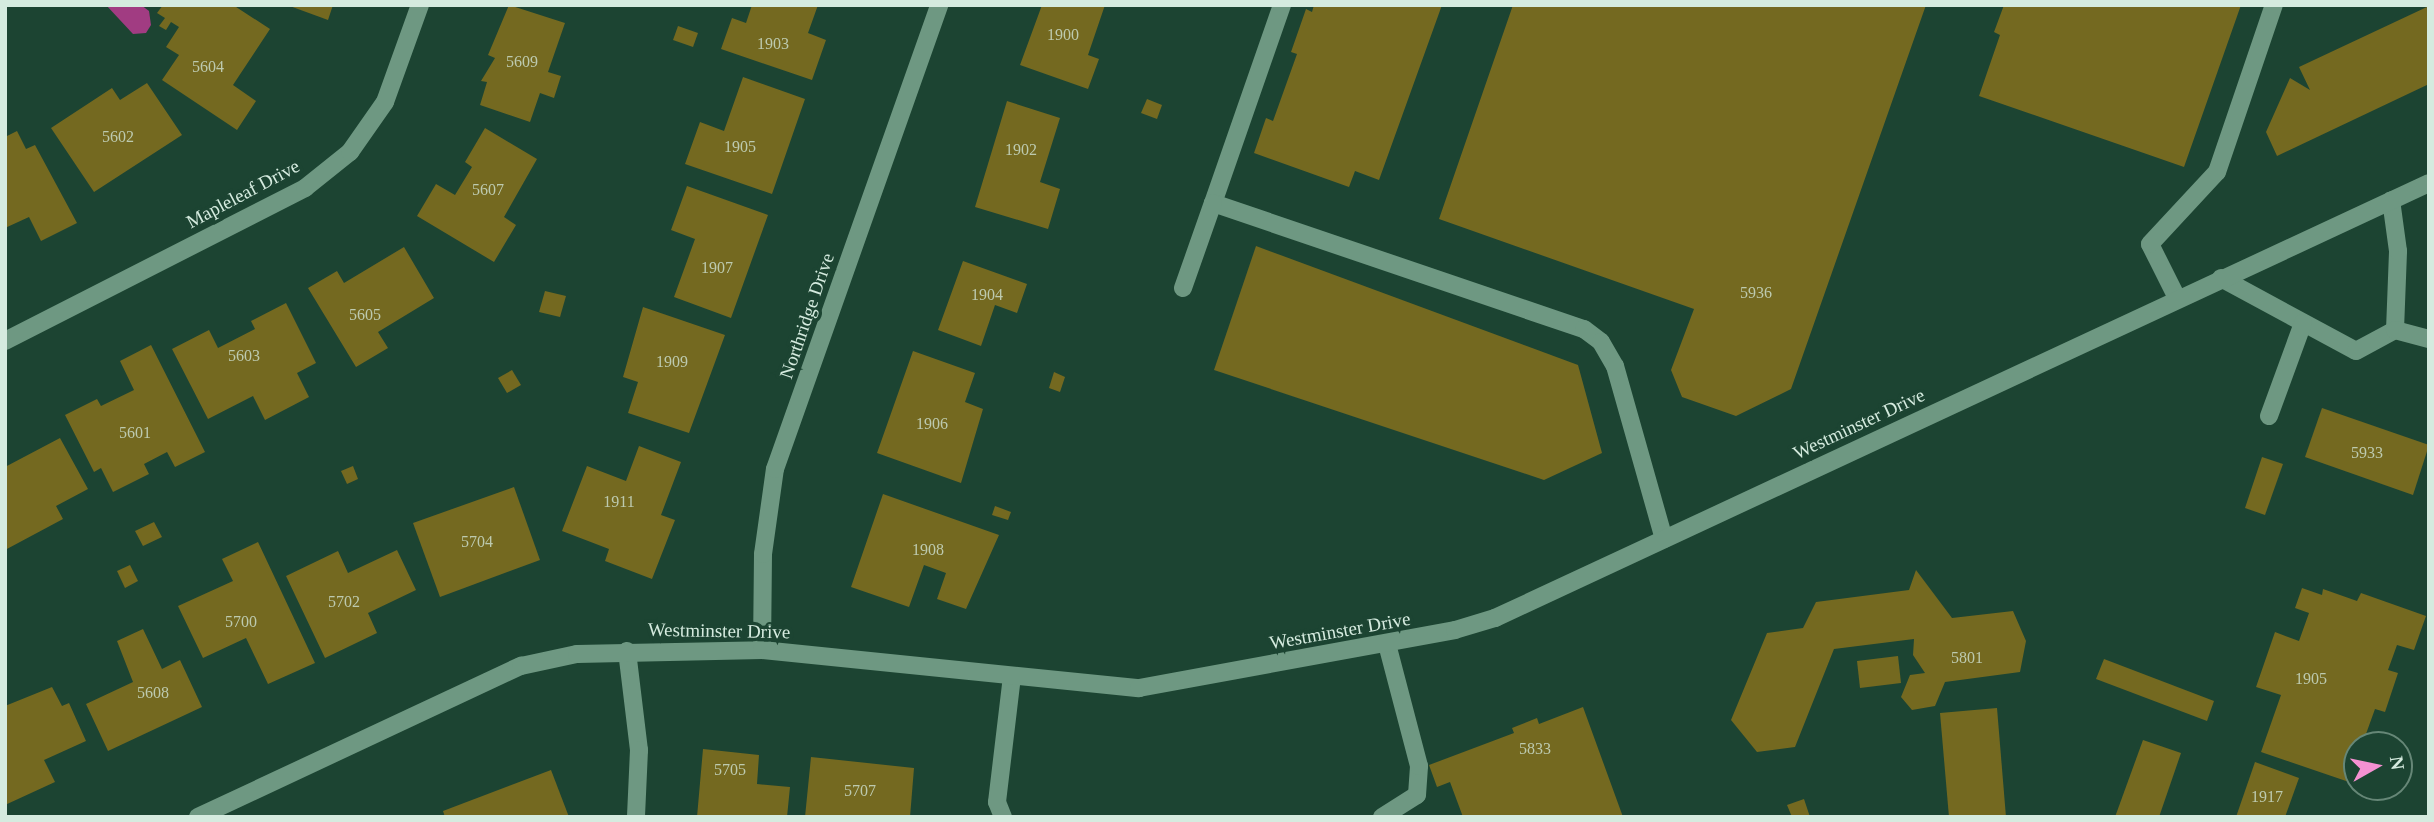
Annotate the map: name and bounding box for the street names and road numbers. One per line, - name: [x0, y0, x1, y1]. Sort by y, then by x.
- street label: Mapleleaf Drive: [182, 155, 304, 233]
- street label: Northridge Drive: [775, 250, 839, 382]
- street label: Westminster Drive: [1790, 384, 1928, 464]
- street label: Westminster Drive: [1268, 607, 1412, 655]
- street label: Westminster Drive: [648, 618, 790, 644]

